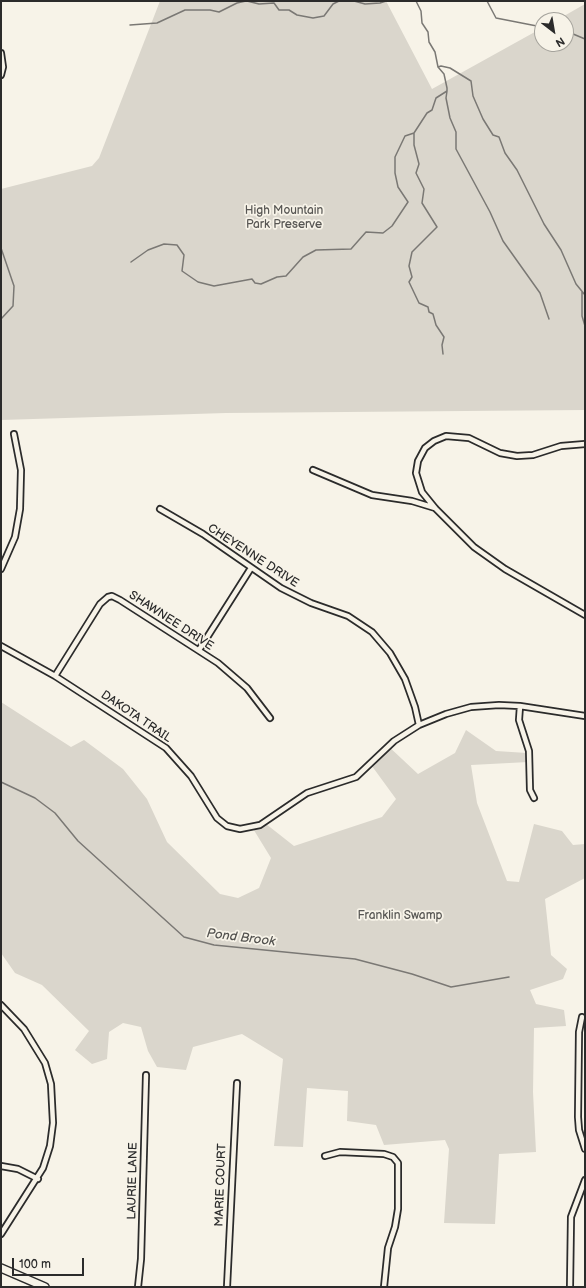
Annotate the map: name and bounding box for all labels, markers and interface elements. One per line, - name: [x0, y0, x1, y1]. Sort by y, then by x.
- north arrow: [534, 12, 574, 52]
- text: N: [553, 34, 567, 50]
- park label: High Mountain Park Preserve: [245, 204, 323, 232]
- street label: CHEYENNE DRIVE: [205, 521, 301, 591]
- street label: SHAWNEE DRIVE: [126, 588, 216, 654]
- street label: DAKOTA TRAIL: [98, 688, 174, 746]
- park label: Franklin Swamp: [357, 909, 443, 923]
- water label: Pond Brook: [206, 926, 276, 950]
- street label: LAURIE LANE: [125, 1142, 141, 1220]
- street label: MARIE COURT: [212, 1143, 230, 1227]
- scale bar: [14, 1250, 86, 1276]
- text: 100 m: [19, 1257, 51, 1272]

